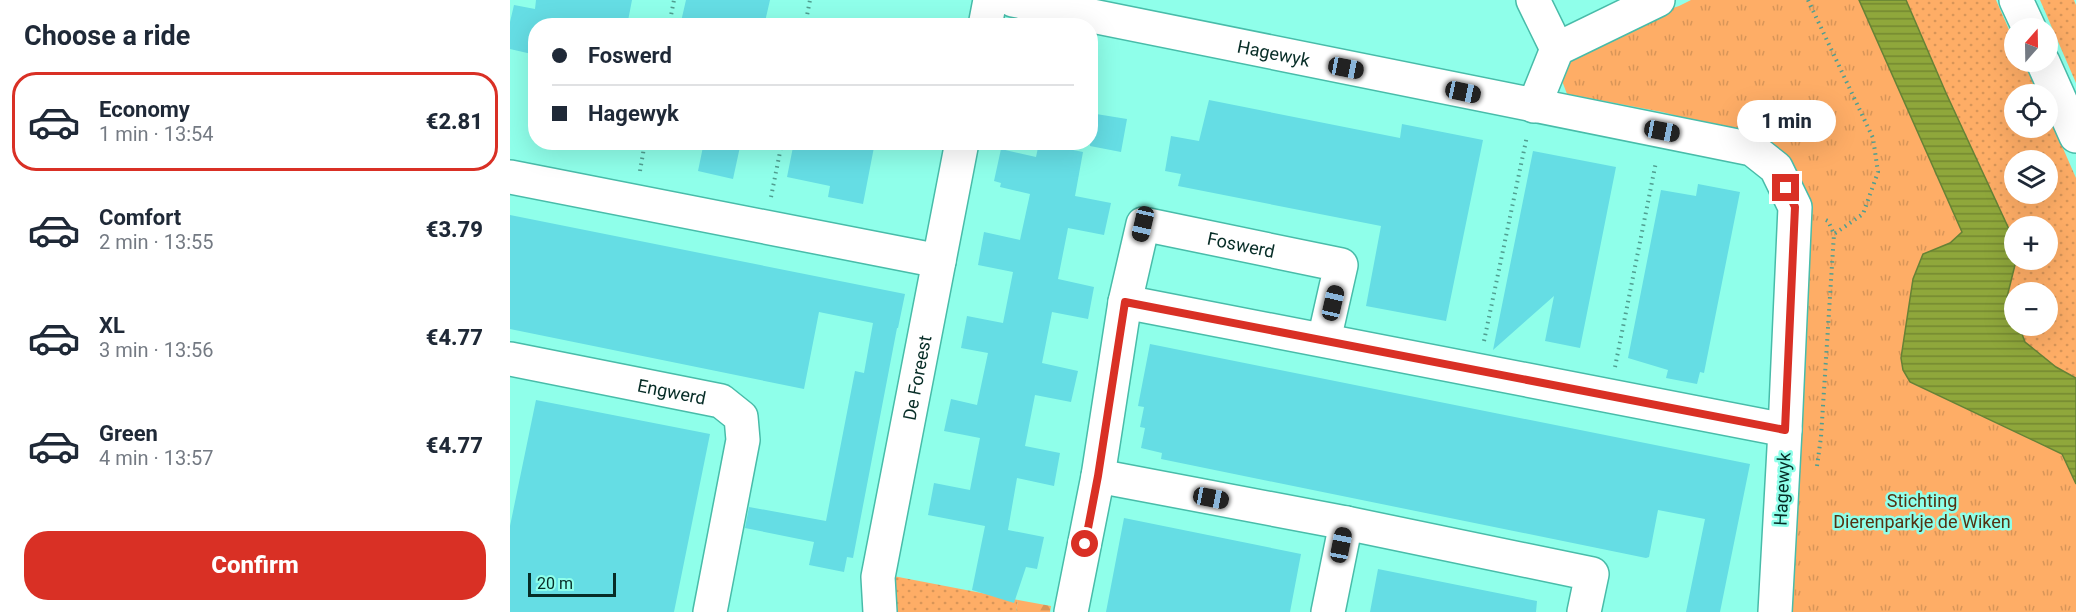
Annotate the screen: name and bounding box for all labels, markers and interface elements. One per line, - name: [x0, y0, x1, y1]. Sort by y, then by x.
- north arrow: [2004, 18, 2058, 72]
- map controls: [2004, 18, 2058, 336]
- text: Choose a ride: [24, 20, 190, 52]
- street label: Hagewyk: [1236, 35, 1313, 70]
- text: Foswerd: [588, 43, 672, 68]
- car: [1327, 56, 1365, 80]
- car: [1444, 79, 1482, 105]
- button: locate: [2004, 84, 2058, 138]
- icon: car: [27, 95, 81, 149]
- text: Economy: [99, 97, 190, 122]
- text: Hagewyk: [588, 101, 679, 126]
- callout: 1 min: [1736, 101, 1836, 143]
- text: €2.81: [426, 109, 483, 134]
- text: 1 min: [1761, 109, 1812, 133]
- car: [1643, 119, 1681, 143]
- text: 1 min · 13:54: [99, 122, 214, 146]
- button: layers: [2004, 150, 2058, 204]
- route end: [1772, 174, 1799, 201]
- icon: car: [27, 203, 81, 257]
- car: [1130, 204, 1156, 244]
- text: Comfort: [99, 205, 181, 230]
- button: +: [2004, 216, 2058, 270]
- text: €3.79: [426, 217, 483, 242]
- street label: Foswerd: [1205, 227, 1277, 262]
- text: 2 min · 13:55: [99, 230, 214, 254]
- button: −: [2004, 282, 2058, 336]
- car: [1320, 283, 1346, 323]
- icon: car: [27, 311, 81, 365]
- text: XL: [99, 313, 125, 338]
- text: €4.77: [426, 325, 483, 350]
- street label: De Foreest: [898, 333, 935, 422]
- text: 3 min · 13:56: [99, 338, 214, 362]
- street label: Engwerd: [636, 374, 708, 408]
- icon: car: [27, 419, 81, 473]
- text: Green: [99, 421, 158, 446]
- text: €4.77: [426, 433, 483, 458]
- text: 4 min · 13:57: [99, 446, 214, 470]
- street label: Hagewyk: [1770, 451, 1794, 526]
- car: [1192, 486, 1230, 510]
- park label: Stichting Dierenparkje de Wiken: [1833, 490, 2011, 532]
- car: [1329, 526, 1353, 564]
- route start: [1071, 530, 1098, 557]
- button: Confirm: [24, 531, 486, 600]
- scale bar: [528, 570, 616, 598]
- text: 20 m: [537, 574, 573, 593]

